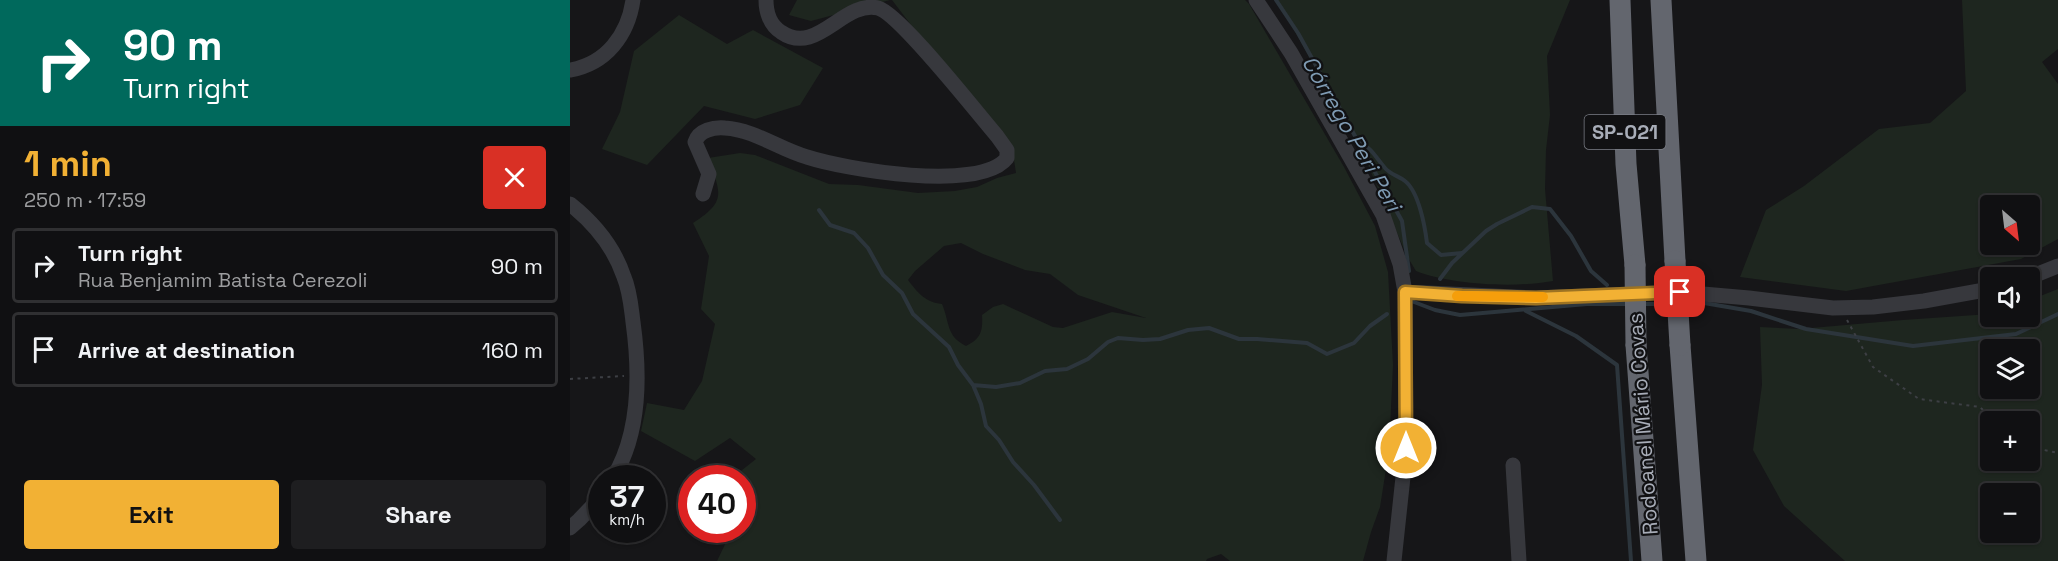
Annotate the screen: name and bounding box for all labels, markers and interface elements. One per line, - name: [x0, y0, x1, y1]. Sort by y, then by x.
- text: 90 m: [123, 19, 223, 72]
- icon: right: [24, 24, 102, 102]
- water label: Córrego Peri Peri: [1296, 50, 1409, 218]
- text: Turn right: [123, 71, 250, 106]
- road number: SP-021: [1584, 115, 1666, 149]
- text: 1 min: [24, 141, 112, 187]
- button: close: [483, 146, 546, 209]
- text: 250 m · 17:59: [24, 187, 146, 213]
- north arrow: [1980, 195, 2040, 255]
- map controls: [1980, 195, 2040, 543]
- text: Turn right: [78, 239, 183, 267]
- icon: right: [27, 249, 60, 282]
- text: 90 m: [491, 252, 543, 280]
- pin: [1654, 266, 1705, 317]
- text: Rua Benjamim Batista Cerezoli: [78, 267, 368, 293]
- button: sound: [1980, 267, 2040, 327]
- icon: arrive: [1663, 275, 1696, 308]
- street label: Rodoanel Mário Covas: [1621, 312, 1664, 536]
- icon: arrive: [27, 333, 60, 366]
- text: Arrive at destination: [78, 336, 295, 364]
- text: 160 m: [482, 336, 543, 364]
- button: layers: [1980, 339, 2040, 399]
- button: +: [1980, 411, 2040, 471]
- position arrow: [1374, 416, 1438, 480]
- speed limit sign: 40: [678, 465, 756, 543]
- text: 37: [610, 477, 644, 516]
- button: Exit: [24, 480, 279, 549]
- button: Share: [291, 480, 546, 549]
- button: −: [1980, 483, 2040, 543]
- text: km/h: [609, 510, 645, 529]

